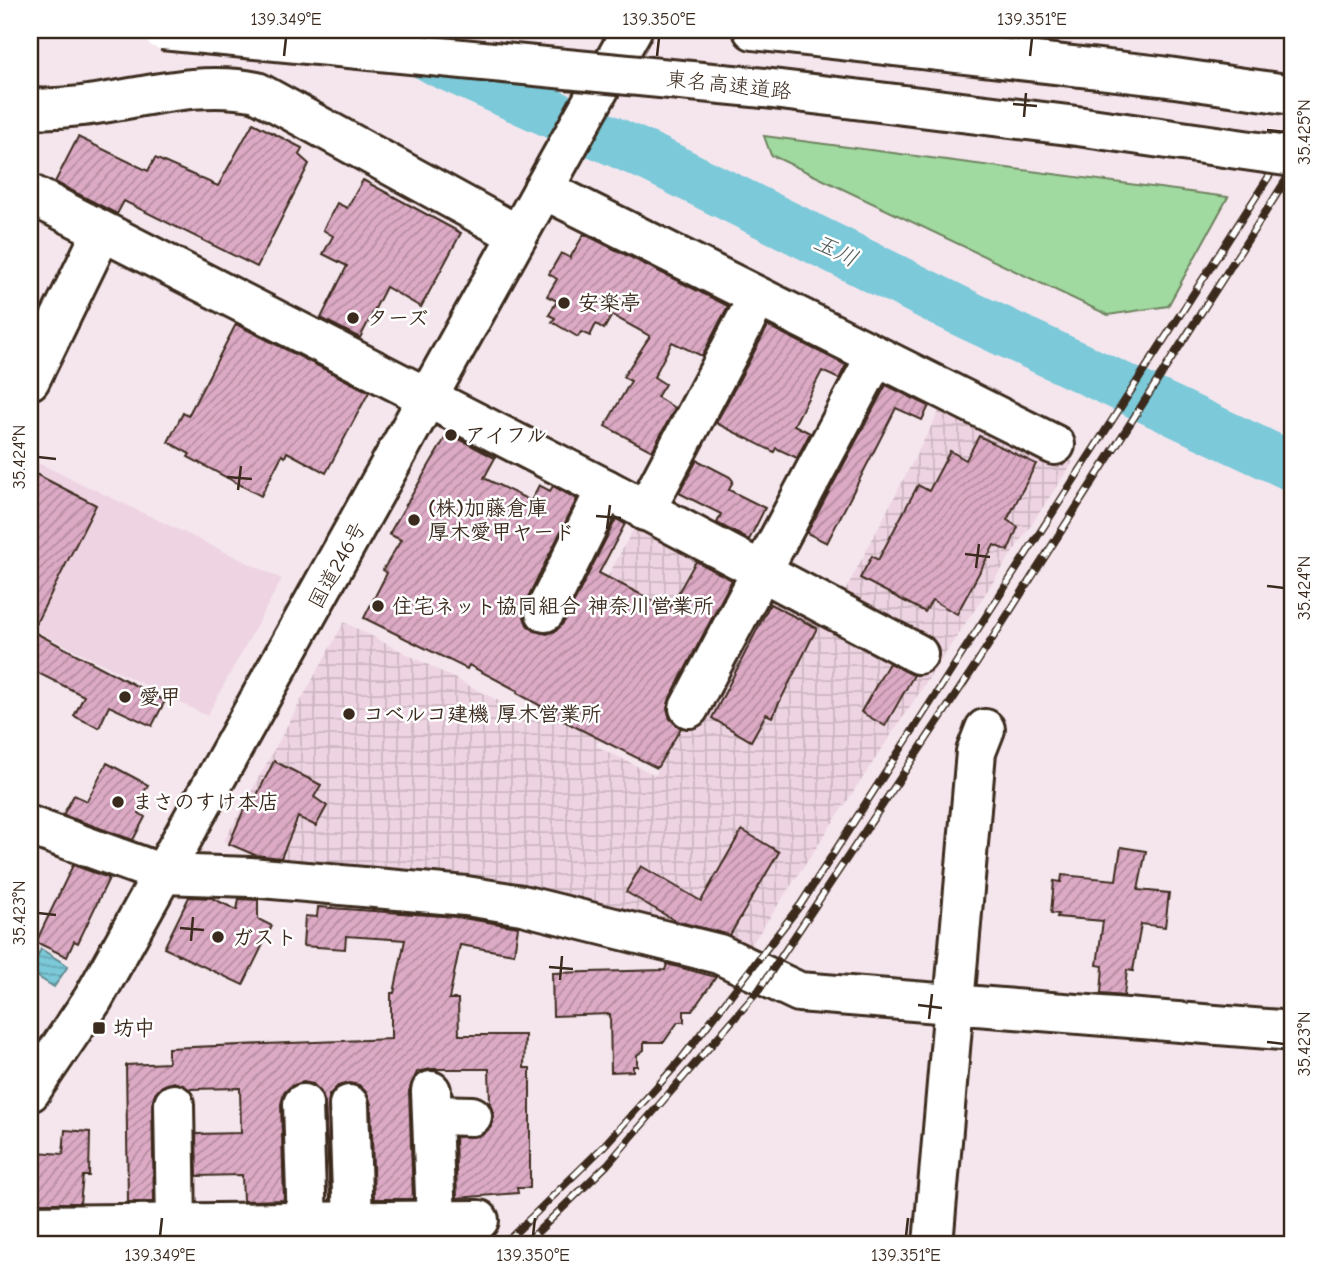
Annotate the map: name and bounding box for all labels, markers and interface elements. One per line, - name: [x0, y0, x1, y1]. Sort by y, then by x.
- text: 139.349°E: [250, 9, 322, 30]
- text: 139.350°E: [622, 9, 696, 30]
- text: 139.351°E: [997, 9, 1067, 30]
- street label: 東名高速道路: [665, 66, 793, 104]
- text: 35.425°N: [1294, 99, 1315, 165]
- water label: 玉川: [809, 228, 862, 273]
- place label: 安楽亭: [578, 291, 641, 315]
- marker: 安楽亭: [556, 295, 572, 311]
- place label: ターズ: [367, 306, 428, 330]
- marker: ターズ: [345, 310, 361, 326]
- place label: アイフル: [465, 423, 547, 447]
- text: 35.424°N: [9, 425, 30, 489]
- marker: アイフル: [443, 427, 459, 443]
- place label: (株)加藤倉庫 厚木愛甲ヤード: [428, 496, 575, 544]
- marker: (株)加藤倉庫 厚木愛甲ヤード: [406, 512, 422, 528]
- street label: 国道246号: [303, 517, 371, 613]
- text: 35.424°N: [1294, 556, 1315, 620]
- place label: 住宅ネット協同組合 神奈川営業所: [392, 594, 714, 618]
- marker: 住宅ネット協同組合 神奈川営業所: [370, 598, 386, 614]
- place label: 愛甲: [139, 685, 181, 709]
- marker: 愛甲: [117, 689, 133, 705]
- place label: コベルコ建機 厚木営業所: [363, 702, 601, 726]
- marker: コベルコ建機 厚木営業所: [341, 706, 357, 722]
- place label: まさのすけ本店: [132, 790, 279, 814]
- marker: まさのすけ本店: [110, 794, 126, 810]
- text: 35.423°N: [9, 880, 30, 946]
- place label: ガスト: [232, 925, 297, 949]
- marker: ガスト: [210, 929, 226, 945]
- text: 35.423°N: [1294, 1011, 1315, 1077]
- place label: 坊中: [113, 1016, 155, 1040]
- marker: 坊中: [91, 1020, 107, 1036]
- text: 139.349°E: [124, 1245, 196, 1266]
- text: 139.350°E: [496, 1245, 570, 1266]
- text: 139.351°E: [871, 1245, 941, 1266]

